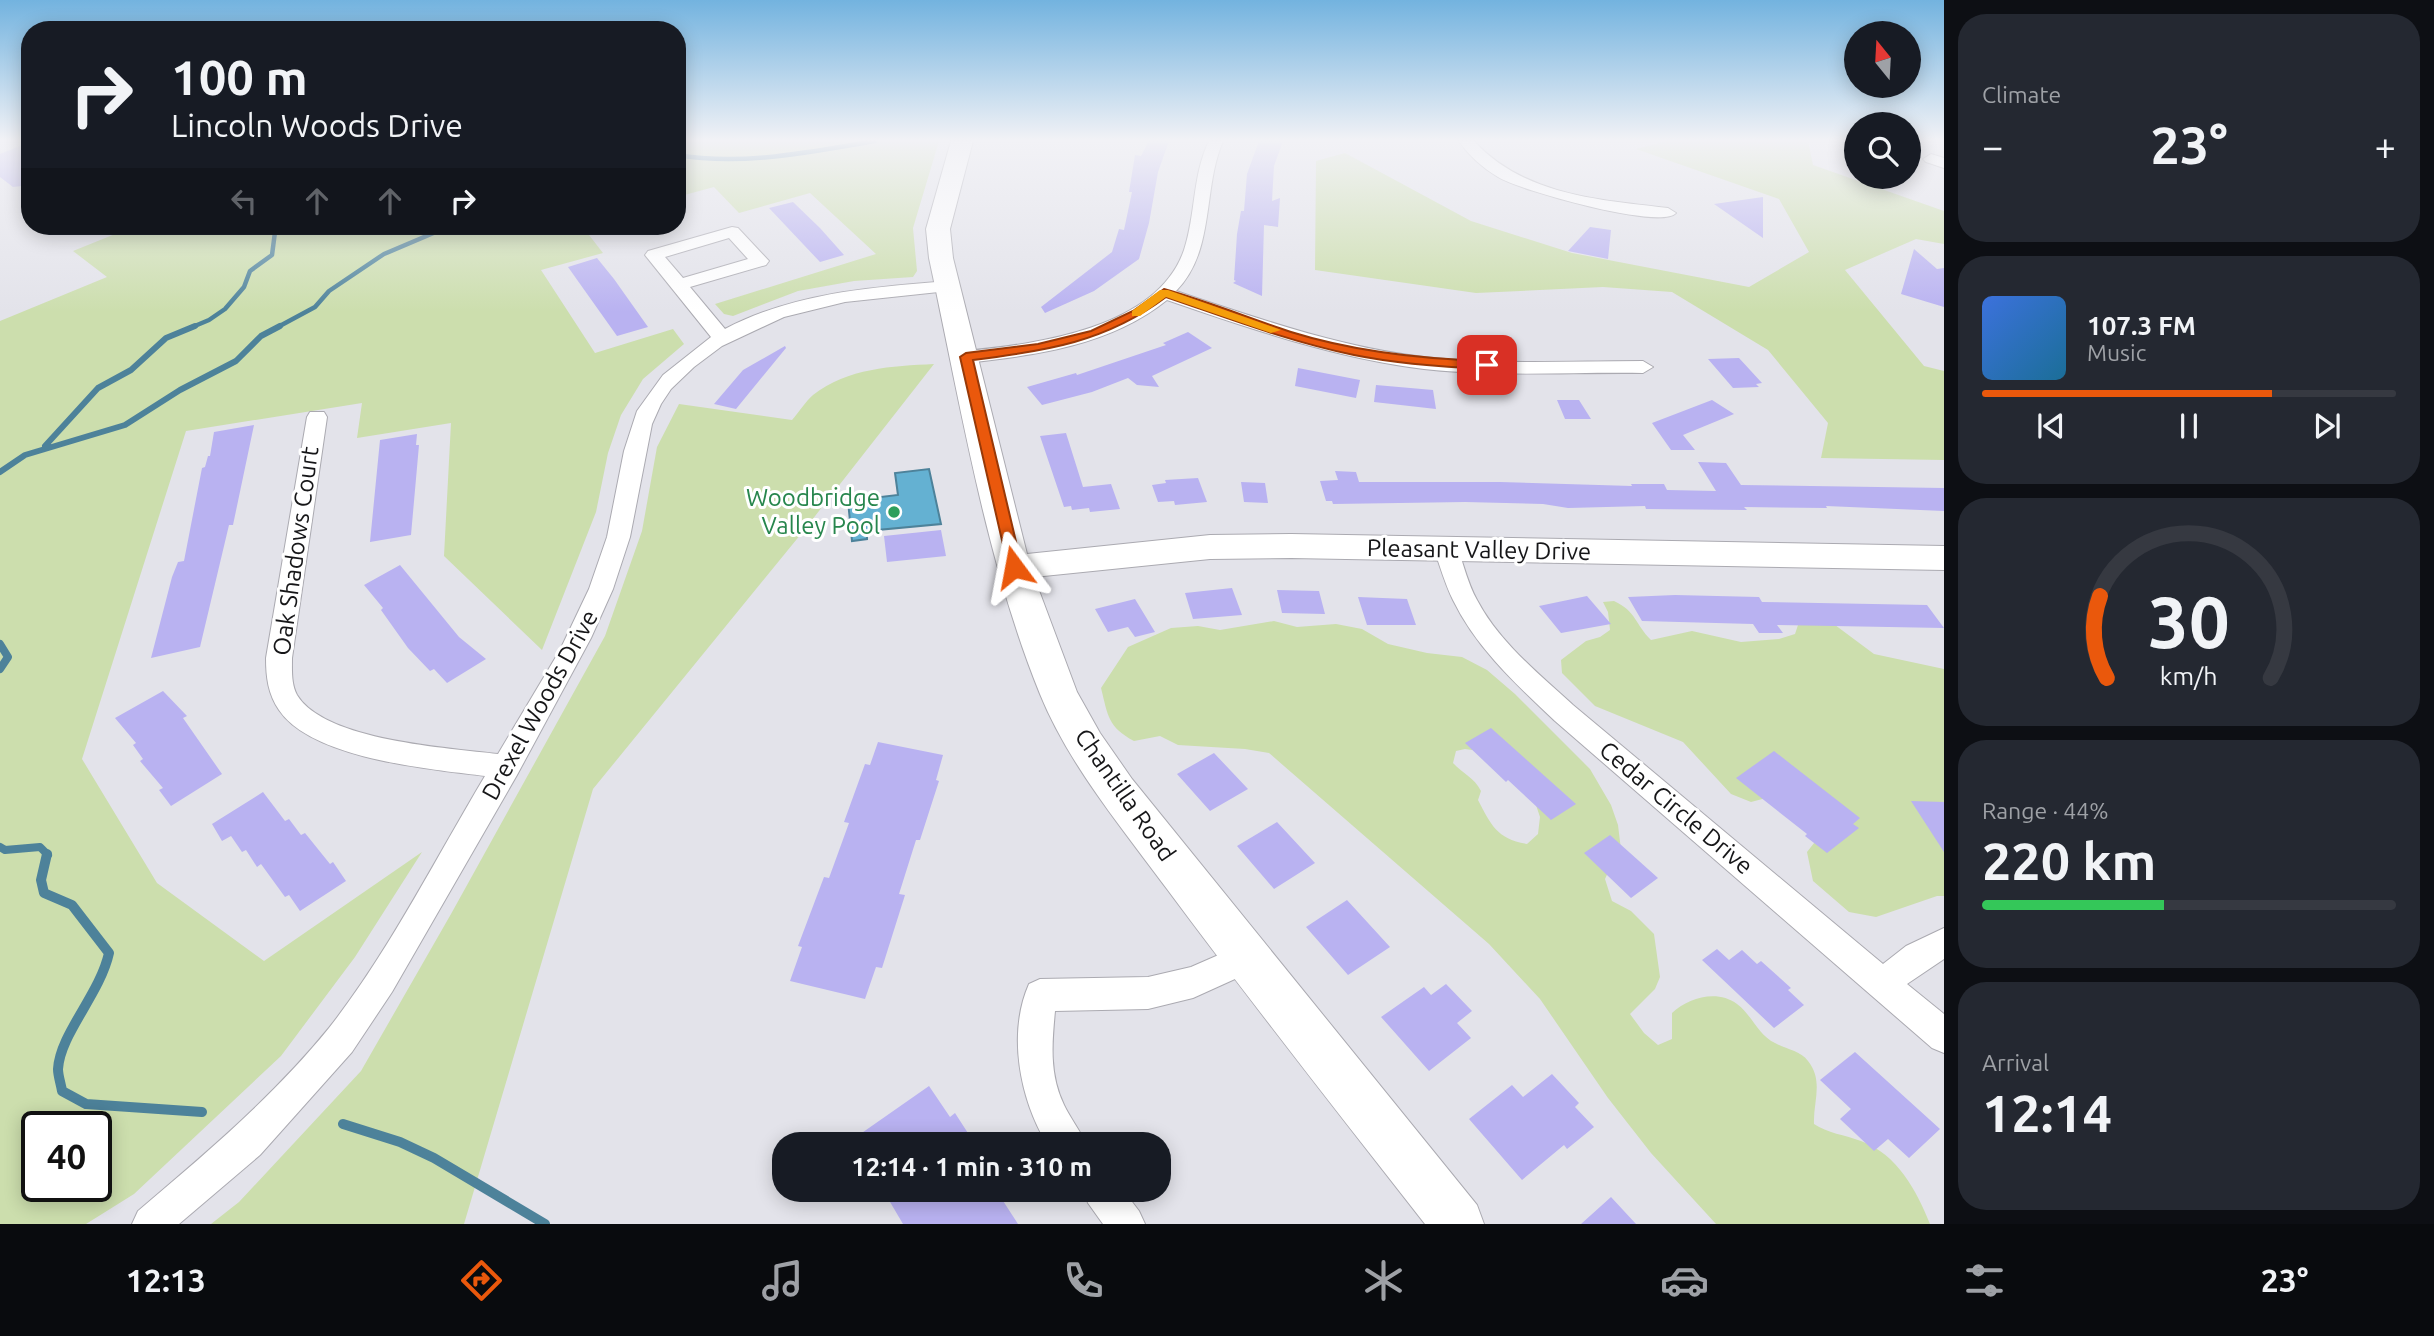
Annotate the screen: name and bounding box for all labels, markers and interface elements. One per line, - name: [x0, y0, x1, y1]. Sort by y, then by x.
- north arrow: [1844, 21, 1922, 98]
- map controls: [1844, 21, 1921, 189]
- icon: right: [56, 49, 147, 140]
- text: 100 m: [171, 49, 308, 104]
- text: Climate: [1982, 82, 2061, 107]
- text: Lincoln Woods Drive: [171, 107, 463, 143]
- button: search: [1844, 112, 1921, 189]
- text: 23°: [2150, 116, 2228, 174]
- text: −: [1982, 125, 2003, 167]
- text: +: [2375, 125, 2396, 167]
- icon: left: [225, 182, 263, 220]
- icon: ahead: [298, 182, 336, 220]
- icon: ahead: [371, 182, 409, 220]
- icon: right: [444, 182, 482, 220]
- text: 107.3 FM: [2087, 311, 2196, 340]
- pin: [1457, 335, 1517, 395]
- text: Music: [2087, 340, 2146, 365]
- icon: arrive: [1468, 346, 1506, 384]
- icon: previous: [2032, 407, 2070, 445]
- icon: pause: [2170, 407, 2208, 445]
- icon: next: [2308, 407, 2346, 445]
- street label: Oak Shadows Court: [267, 444, 324, 657]
- place label: Woodbridge Valley Pool: [746, 484, 880, 539]
- marker: Woodbridge Valley Pool: [886, 504, 902, 520]
- position arrow: [977, 530, 1051, 604]
- street label: Pleasant Valley Drive: [1367, 534, 1591, 565]
- text: 30: [2148, 580, 2230, 662]
- street label: Drexel Woods Drive: [476, 605, 603, 804]
- text: km/h: [2160, 662, 2218, 690]
- street label: Chantilla Road: [1070, 723, 1181, 866]
- street label: Cedar Circle Drive: [1594, 736, 1758, 879]
- text: Range · 44%: [1982, 798, 2109, 823]
- text: 220 km: [1982, 832, 2156, 890]
- text: Arrival: [1982, 1050, 2049, 1075]
- text: 12:14: [1982, 1084, 2112, 1142]
- speed limit sign: 40: [21, 1111, 112, 1202]
- text: 12:14 · 1 min · 310 m: [851, 1152, 1092, 1181]
- icon: directions: [457, 1256, 506, 1305]
- icon: music: [758, 1256, 807, 1305]
- icon: phone: [1059, 1256, 1108, 1305]
- icon: climate: [1359, 1256, 1408, 1305]
- icon: car: [1660, 1256, 1709, 1305]
- icon: filters: [1960, 1256, 2009, 1305]
- text: 12:13: [126, 1262, 206, 1298]
- text: 23°: [2261, 1262, 2308, 1298]

